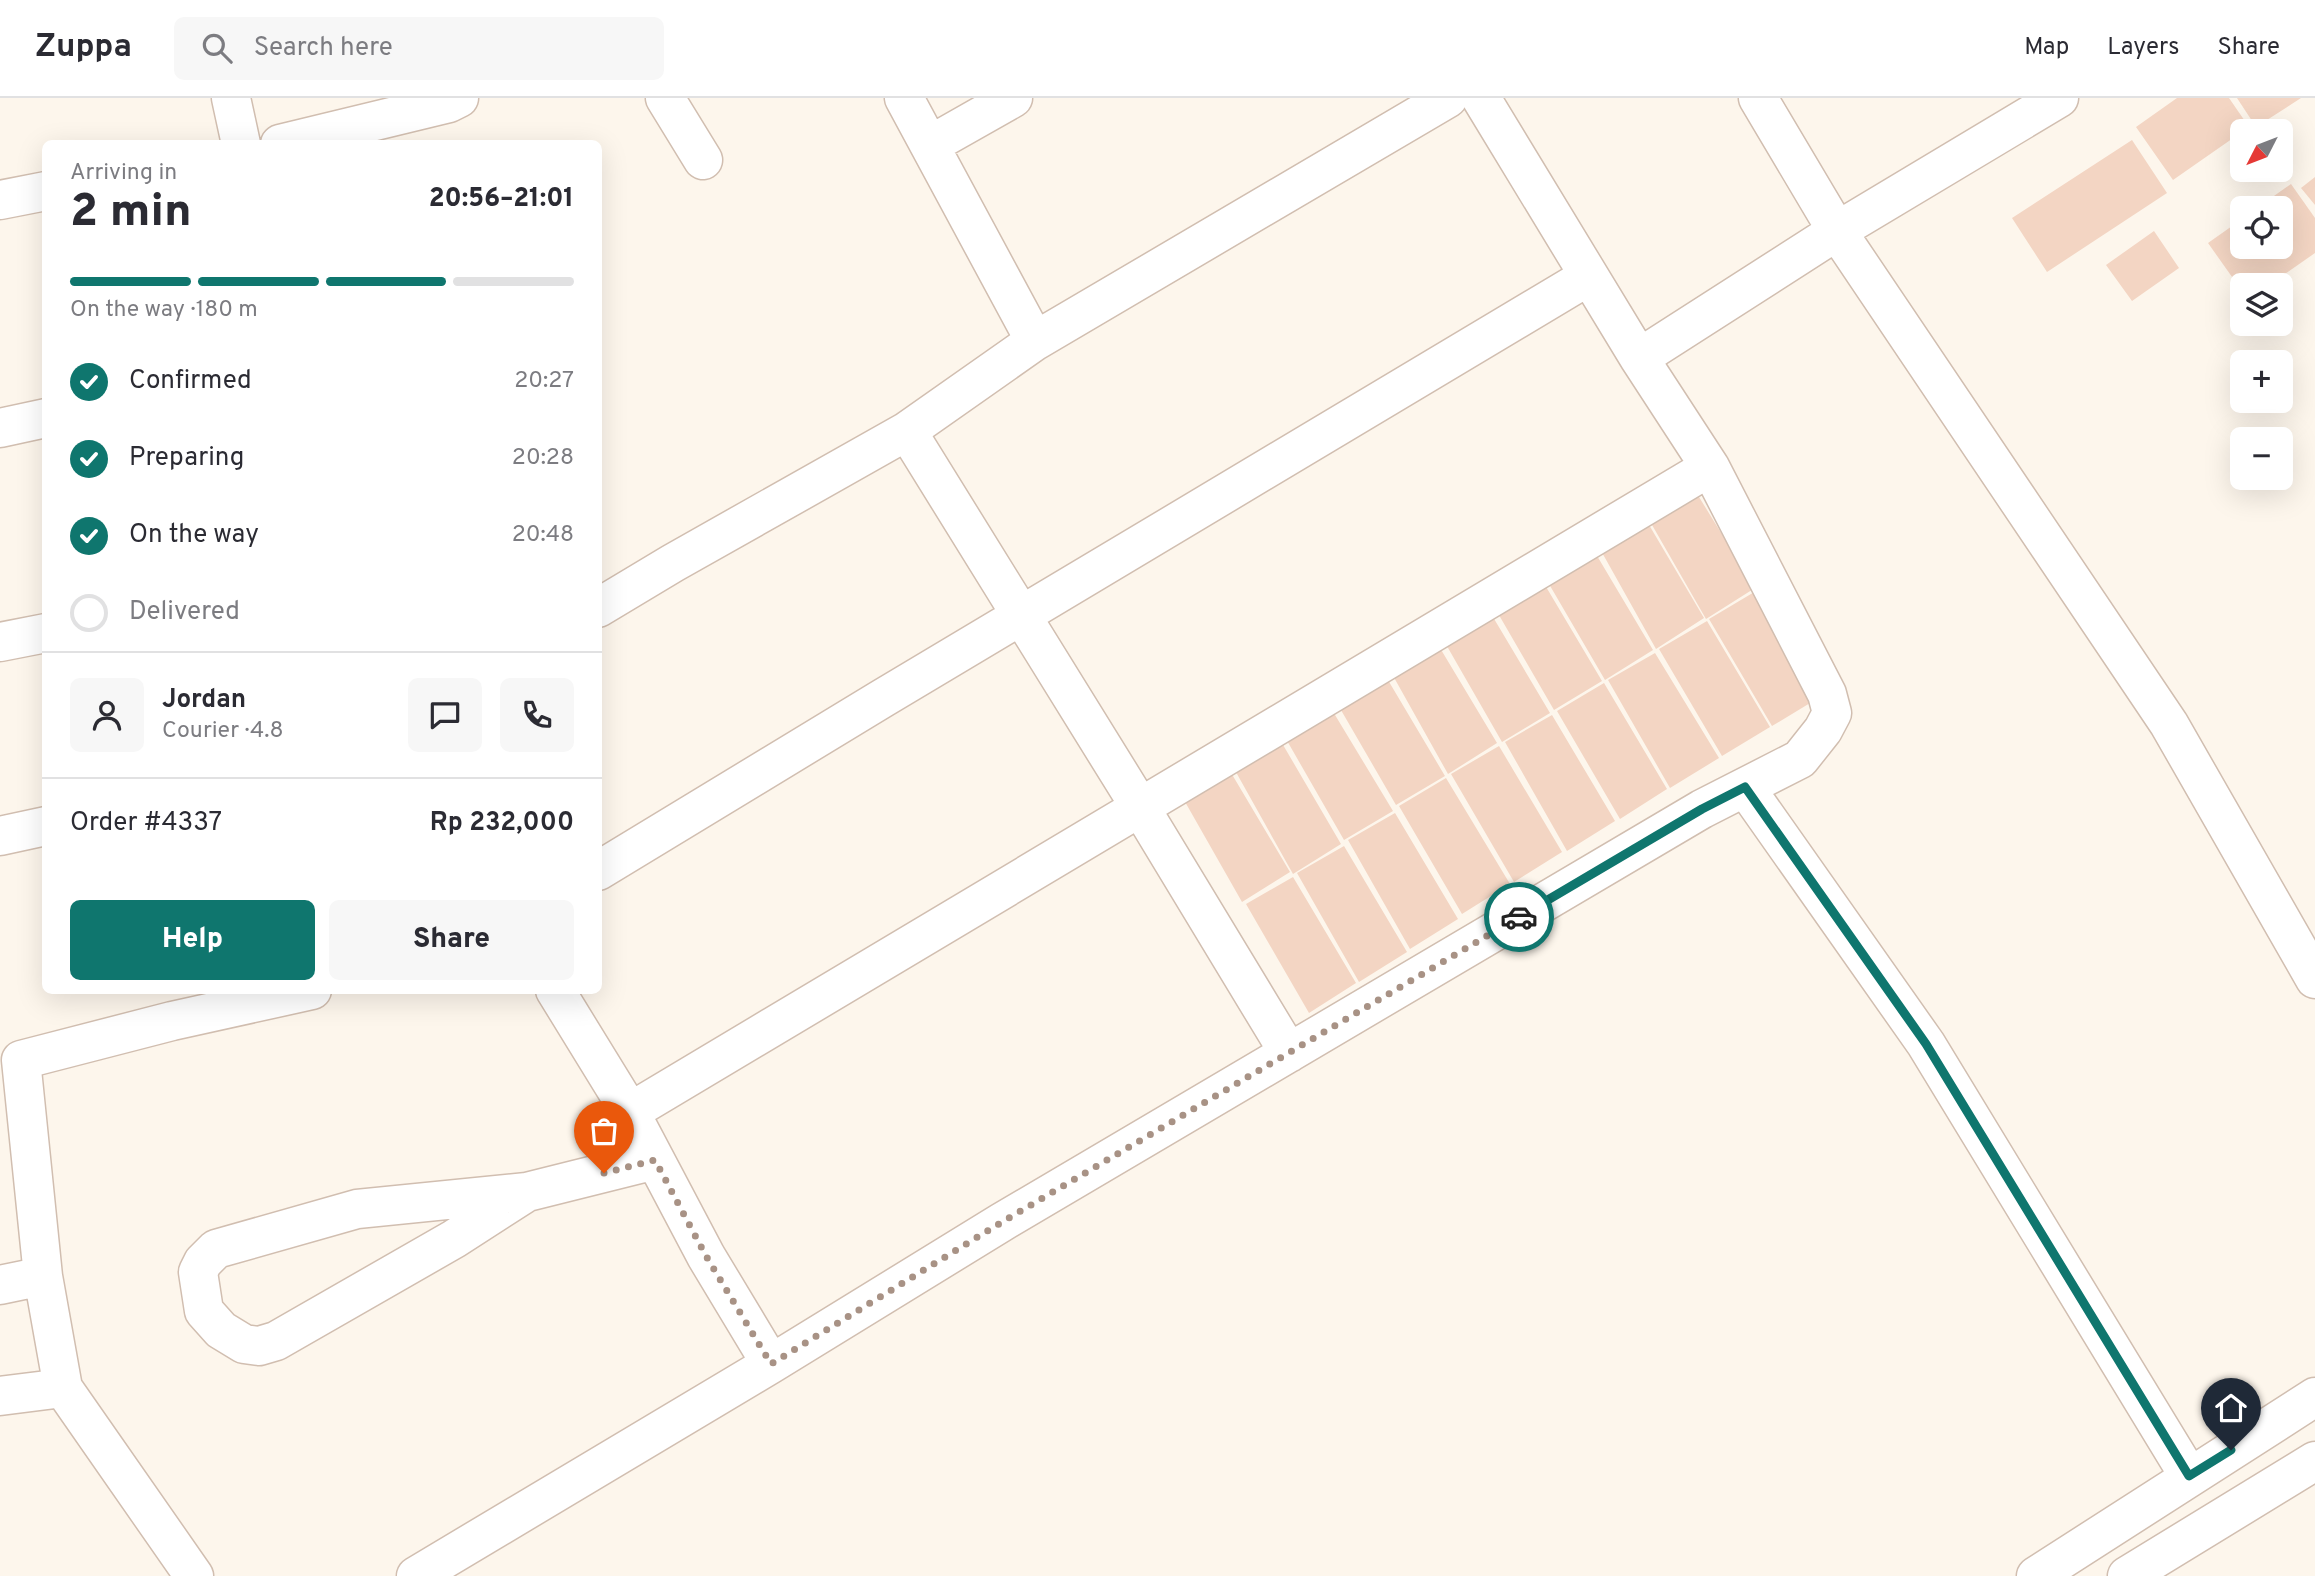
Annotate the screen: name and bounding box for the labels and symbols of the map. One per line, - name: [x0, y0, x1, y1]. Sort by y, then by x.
- north arrow: [2230, 119, 2292, 182]
- courier: [1484, 882, 1554, 952]
- pin: [574, 1101, 634, 1173]
- pin: [2201, 1378, 2261, 1450]

